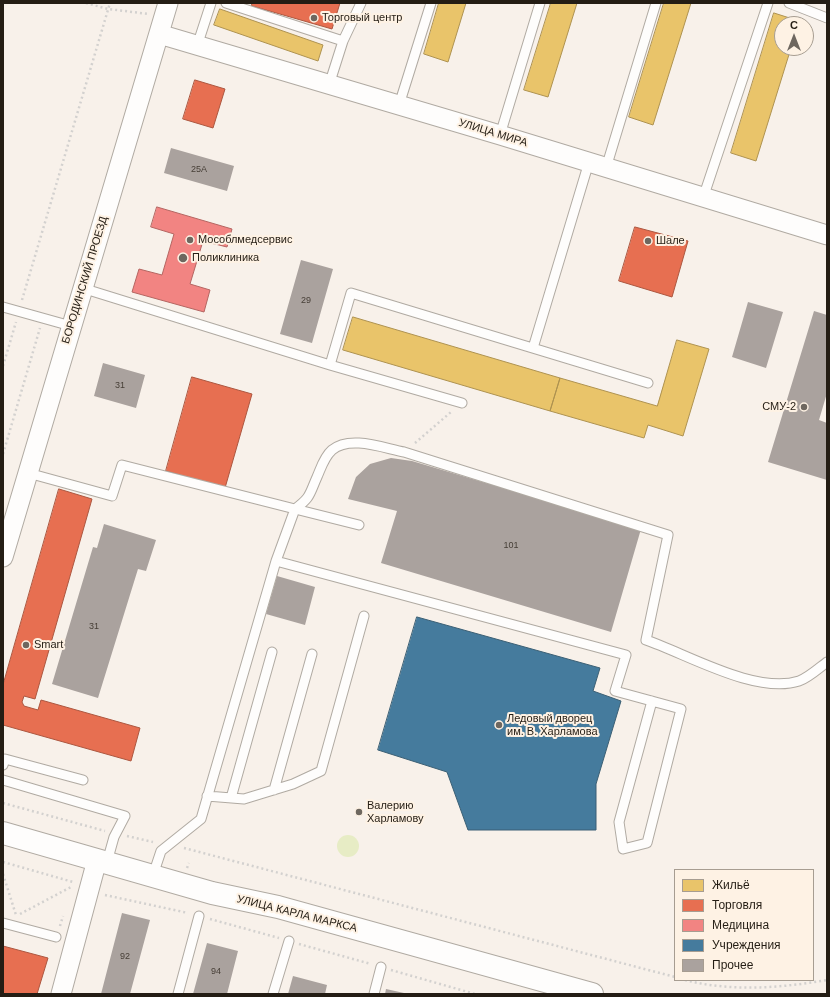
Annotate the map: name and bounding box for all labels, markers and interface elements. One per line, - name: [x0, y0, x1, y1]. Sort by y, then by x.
- place label: Торговый центр: [322, 11, 402, 25]
- marker: Торговый центр: [309, 13, 319, 23]
- north arrow: [774, 16, 814, 56]
- text: С: [790, 19, 798, 31]
- street label: УЛИЦА МИРА: [457, 116, 529, 150]
- house number: 25А: [191, 165, 207, 175]
- street label: БОРОДИНСКИЙ ПРОЕЗД: [59, 215, 111, 345]
- place label: Мособлмедсервис: [198, 233, 292, 247]
- place label: Шале: [656, 234, 685, 248]
- marker: Мособлмедсервис: [185, 235, 195, 245]
- marker: Шале: [643, 236, 653, 246]
- place label: Поликлиника: [192, 251, 259, 265]
- marker: Поликлиника: [177, 252, 189, 264]
- house number: 29: [301, 296, 311, 306]
- house number: 31: [115, 381, 125, 391]
- place label: СМУ-2: [762, 400, 796, 414]
- marker: СМУ-2: [799, 402, 809, 412]
- house number: 101: [503, 541, 519, 551]
- house number: 31: [89, 622, 99, 632]
- place label: Smart: [34, 638, 63, 652]
- marker: Smart: [21, 640, 31, 650]
- place label: Ледовый дворец им. В. Харламова: [507, 712, 598, 738]
- marker: Ледовый дворец им. В. Харламова: [494, 720, 504, 730]
- place label: Валерию Харламову: [367, 799, 424, 825]
- marker: Валерию Харламову: [354, 807, 364, 817]
- legend: [674, 869, 814, 981]
- text: Жильё: [712, 878, 750, 892]
- street label: УЛИЦА КАРЛА МАРКСА: [235, 893, 359, 935]
- text: Торговля: [712, 898, 762, 912]
- text: Медицина: [712, 918, 769, 932]
- text: Учреждения: [712, 938, 781, 952]
- house number: 92: [120, 952, 130, 962]
- text: Прочее: [712, 958, 753, 972]
- house number: 94: [211, 967, 221, 977]

